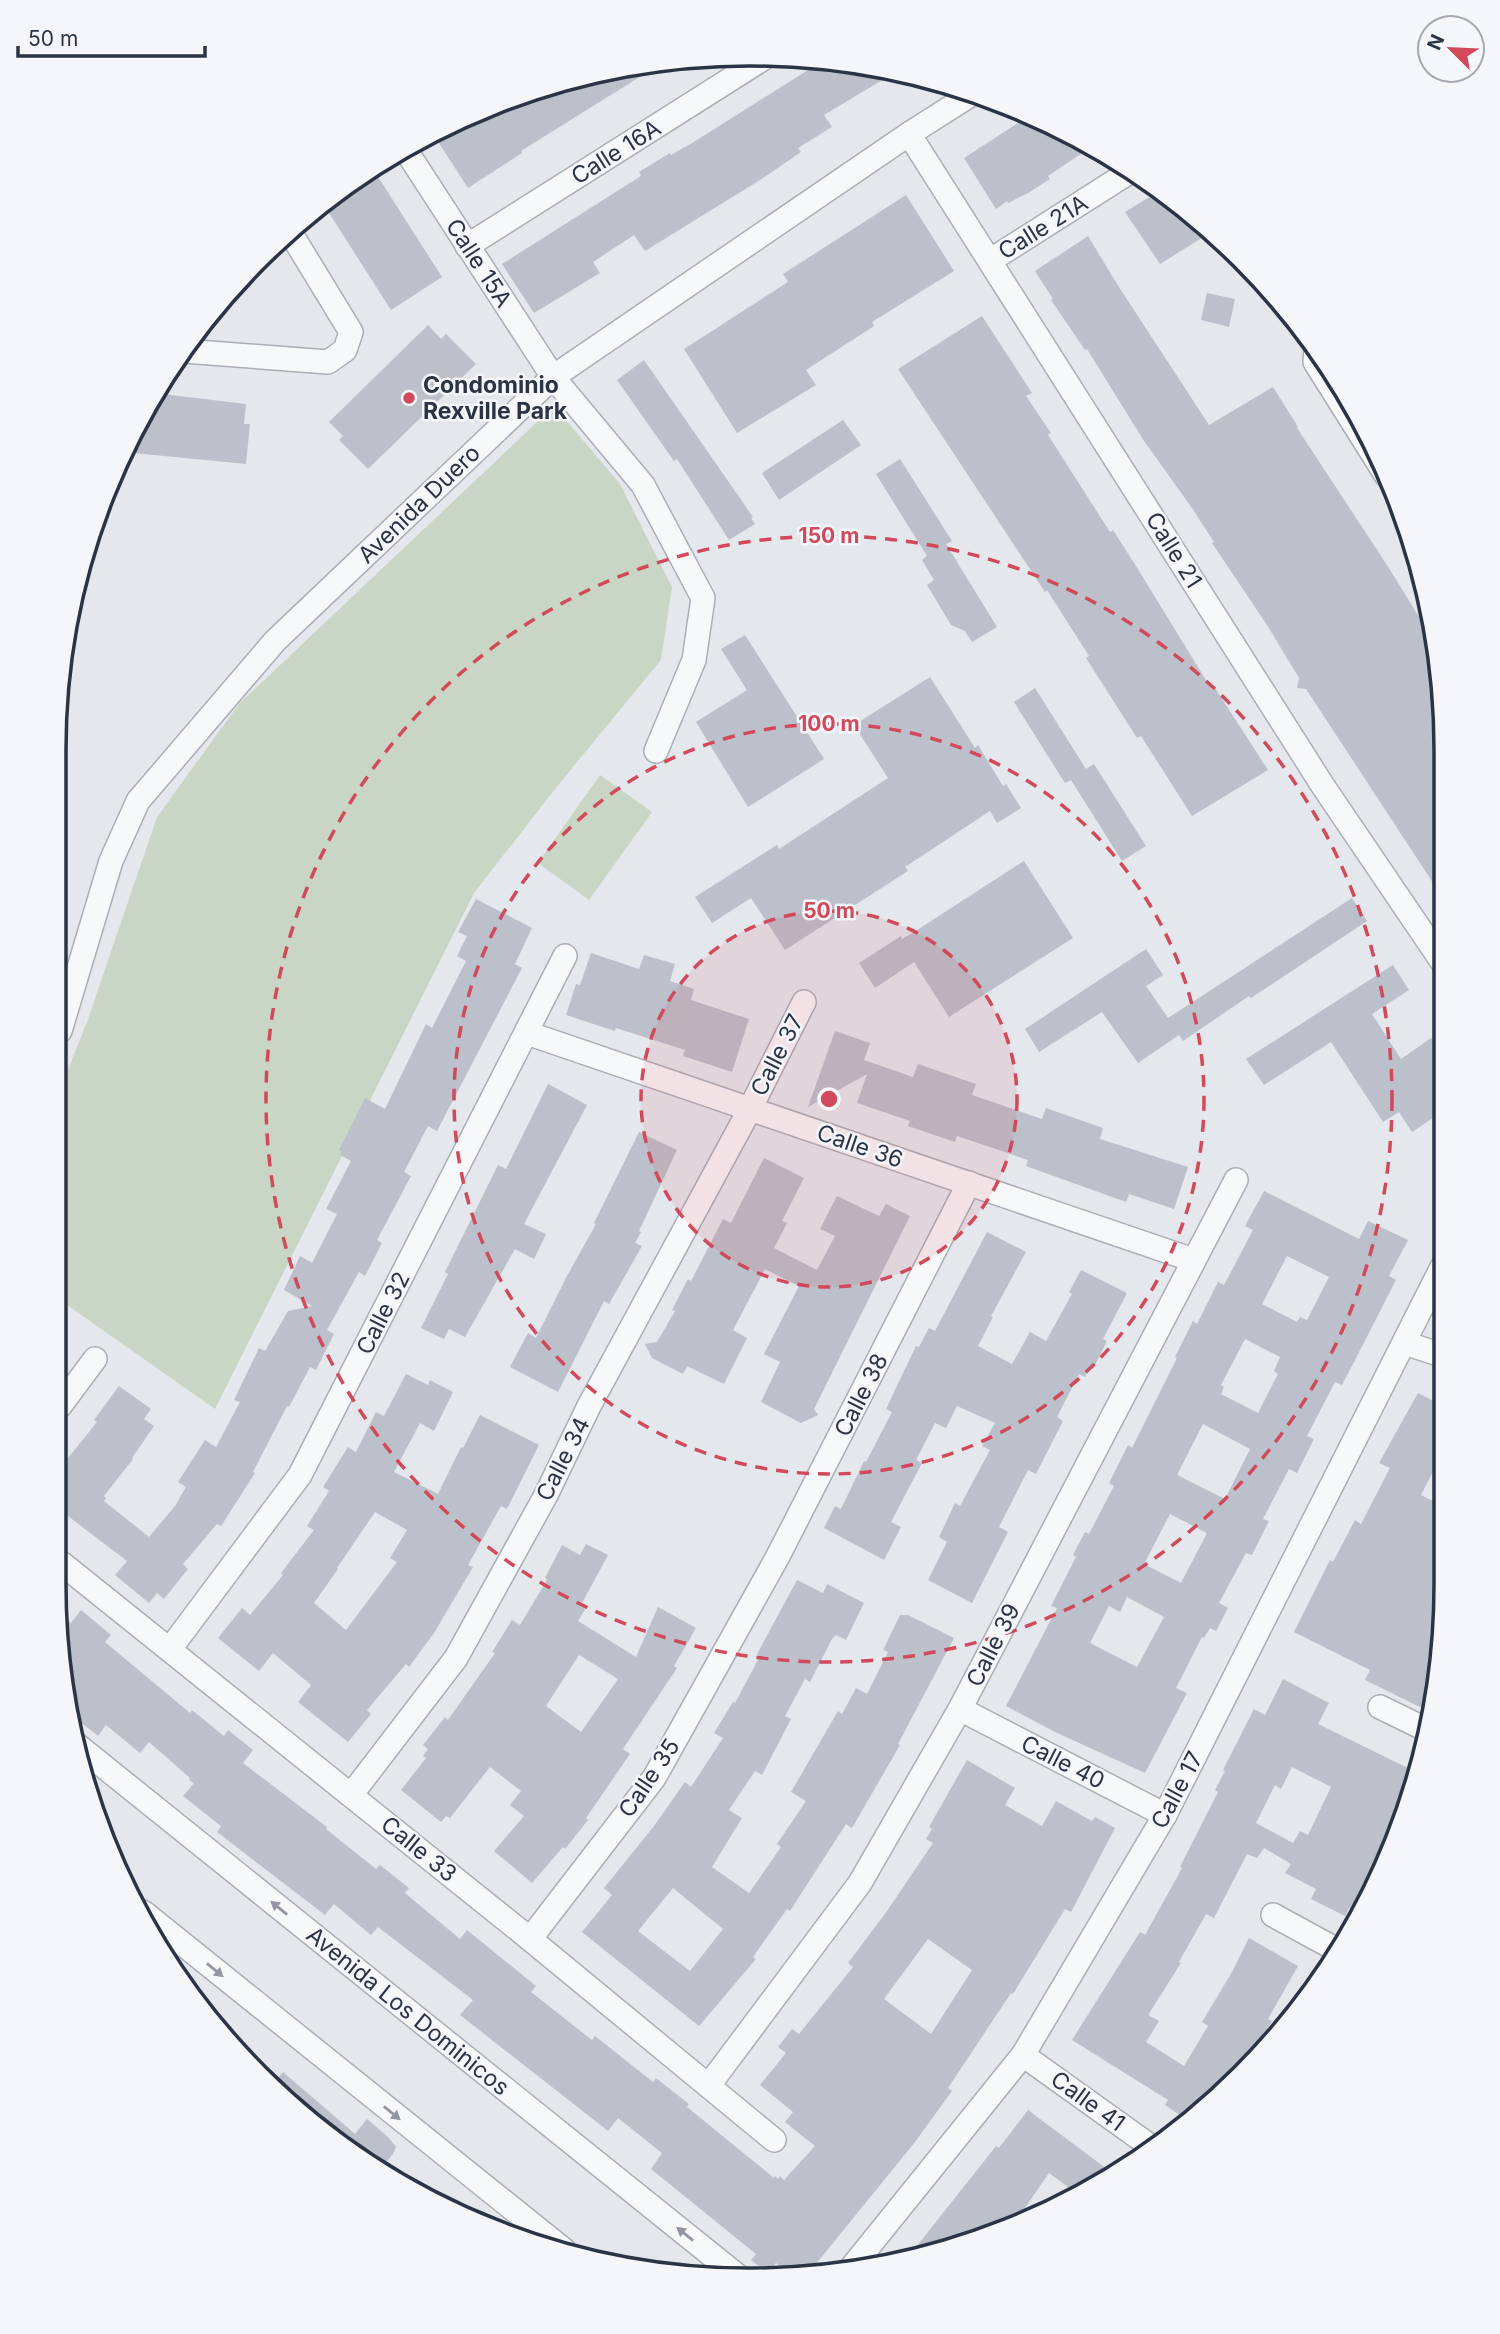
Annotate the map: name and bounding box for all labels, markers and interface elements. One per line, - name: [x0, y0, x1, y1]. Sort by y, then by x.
- scale bar: [18, 14, 205, 58]
- north arrow: [1416, 14, 1486, 84]
- text: 50 m: [28, 26, 78, 51]
- text: N: [1422, 31, 1449, 54]
- street label: Calle 16A: [566, 114, 666, 190]
- street label: Calle 21A: [993, 189, 1093, 265]
- street label: Calle 15A: [440, 213, 518, 313]
- place label: Condominio Rexville Park: [423, 371, 568, 425]
- marker: Condominio Rexville Park: [401, 390, 417, 406]
- street label: Avenida Duero: [352, 439, 486, 569]
- street label: Calle 21: [1140, 507, 1208, 593]
- text: 150 m: [799, 523, 859, 548]
- text: 100 m: [798, 711, 860, 736]
- text: 50 m: [803, 898, 855, 923]
- street label: Calle 37: [745, 1009, 809, 1101]
- centre of rings: [817, 1087, 841, 1111]
- street label: Calle 36: [813, 1118, 907, 1174]
- street label: Calle 32: [350, 1267, 416, 1359]
- street label: Calle 38: [828, 1349, 894, 1441]
- street label: Calle 34: [530, 1413, 596, 1505]
- street label: Calle 39: [960, 1599, 1026, 1691]
- street label: Calle 40: [1017, 1729, 1109, 1795]
- street label: Calle 35: [613, 1733, 685, 1823]
- street label: Calle 17: [1145, 1747, 1209, 1833]
- street label: Calle 33: [376, 1810, 462, 1888]
- one-way arrow: [270, 1900, 288, 1915]
- street label: Avenida Los Dominicos: [301, 1921, 515, 2101]
- one-way arrow: [206, 1962, 223, 1977]
- street label: Calle 41: [1046, 2065, 1130, 2137]
- one-way arrow: [382, 2105, 400, 2120]
- one-way arrow: [677, 2227, 695, 2242]

